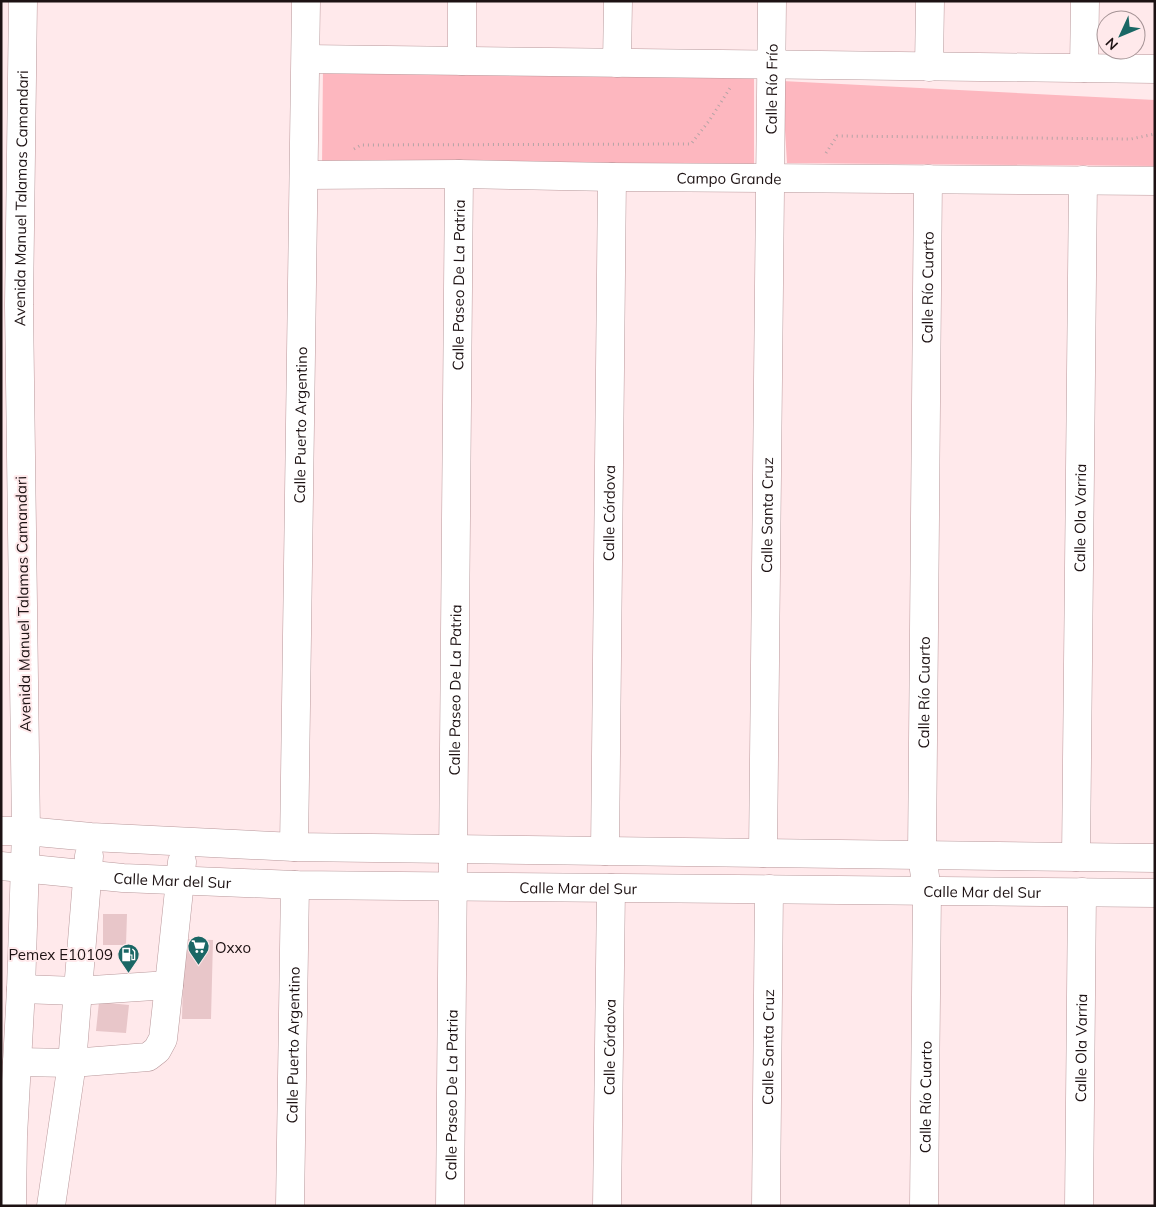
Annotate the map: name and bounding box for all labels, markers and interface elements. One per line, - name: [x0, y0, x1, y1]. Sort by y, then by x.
- north arrow: [1096, 10, 1146, 60]
- text: N: [1102, 34, 1122, 54]
- street label: Calle Río Frío: [761, 44, 781, 134]
- street label: Avenida Manuel Talamas Camandari: [9, 70, 32, 327]
- street label: Campo Grande: [676, 168, 782, 188]
- street label: Calle Paseo De La Patria: [448, 199, 468, 371]
- street label: Calle Río Cuarto: [917, 231, 937, 344]
- street label: Calle Puerto Argentino: [289, 346, 311, 504]
- street label: Calle Santa Cruz: [756, 457, 777, 573]
- street label: Calle Ola Varria: [1069, 464, 1090, 572]
- street label: Calle Córdova: [599, 465, 619, 561]
- street label: Avenida Manuel Talamas Camandari: [11, 476, 35, 732]
- street label: Calle Paseo De La Patria: [444, 604, 465, 776]
- street label: Calle Río Cuarto: [913, 636, 933, 749]
- street label: Calle Mar del Sur: [113, 868, 232, 892]
- street label: Calle Mar del Sur: [519, 878, 638, 898]
- street label: Calle Mar del Sur: [923, 881, 1042, 901]
- supermarket icon: Oxxo: [187, 935, 211, 966]
- place label: Oxxo: [215, 938, 251, 957]
- fuel station icon: Pemex E10109: [117, 942, 141, 973]
- place label: Pemex E10109: [8, 945, 113, 964]
- street label: Calle Puerto Argentino: [282, 966, 303, 1124]
- street label: Calle Santa Cruz: [757, 989, 778, 1105]
- street label: Calle Ola Varria: [1070, 994, 1091, 1102]
- street label: Calle Córdova: [599, 999, 619, 1095]
- street label: Calle Paseo De La Patria: [441, 1009, 461, 1181]
- street label: Calle Río Cuarto: [915, 1041, 935, 1153]

